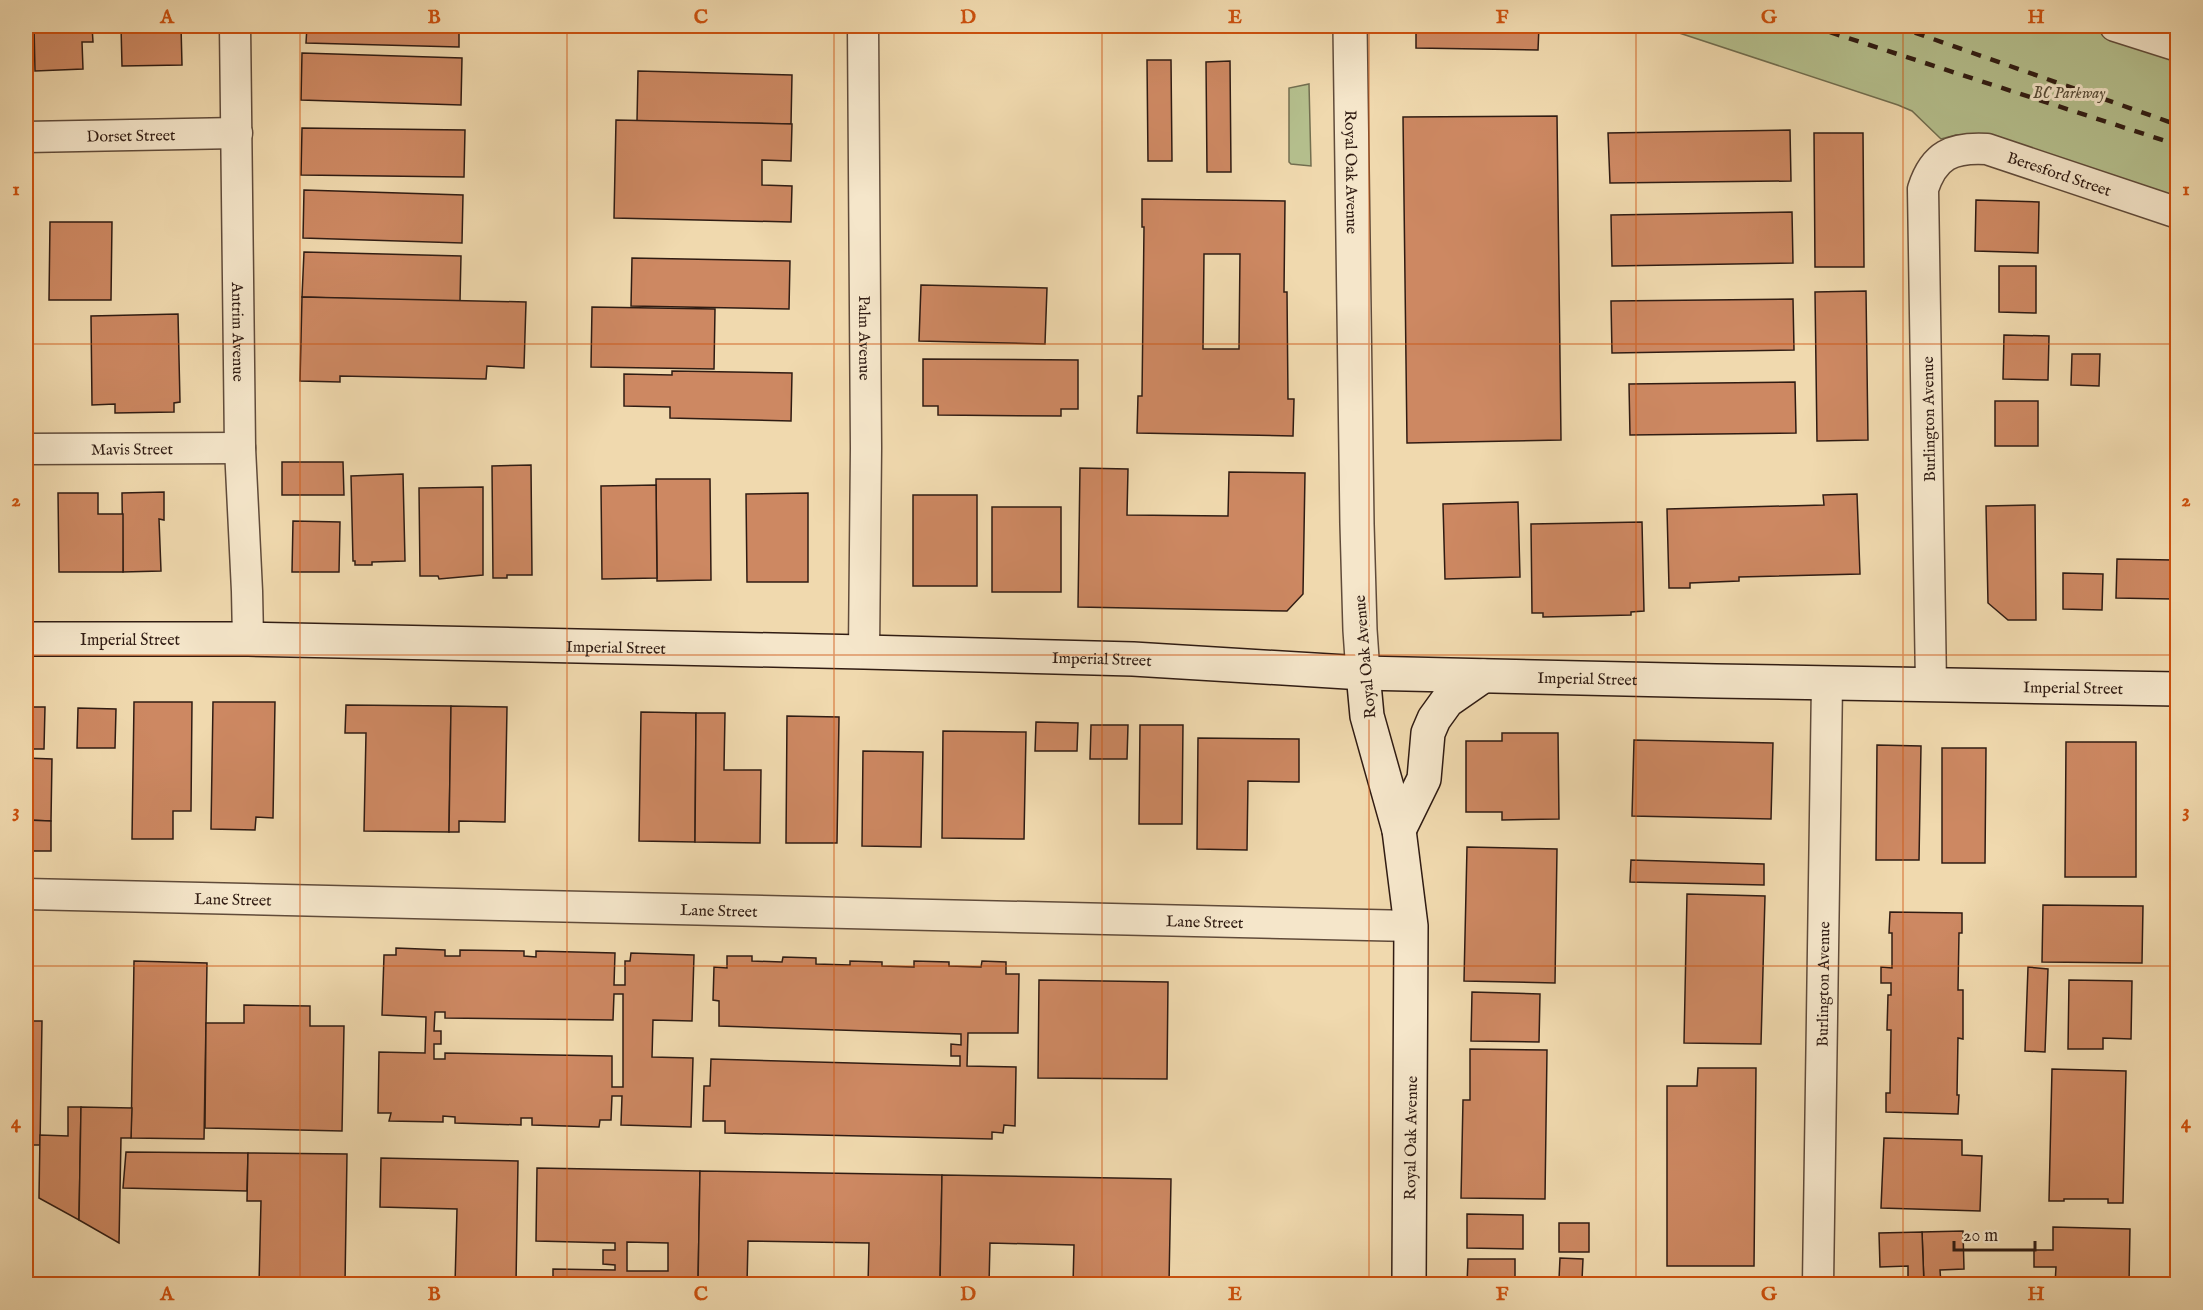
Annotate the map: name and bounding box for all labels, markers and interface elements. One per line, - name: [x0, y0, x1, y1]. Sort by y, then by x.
- text: A: [159, 5, 175, 30]
- text: B: [427, 5, 441, 30]
- text: C: [694, 5, 708, 30]
- text: D: [960, 5, 976, 30]
- text: E: [1228, 5, 1242, 30]
- text: F: [1496, 5, 1509, 30]
- text: G: [1761, 5, 1778, 30]
- text: H: [2027, 5, 2045, 30]
- park label: BC Parkway: [2033, 84, 2106, 104]
- street label: Royal Oak Avenue: [1339, 110, 1361, 234]
- street label: Dorset Street: [86, 126, 176, 148]
- street label: Beresford Street: [2004, 148, 2114, 202]
- text: 1: [12, 177, 20, 202]
- text: 1: [2182, 177, 2190, 202]
- street label: Antrim Avenue: [226, 281, 247, 382]
- street label: Palm Avenue: [853, 295, 874, 381]
- street label: Burlington Avenue: [1919, 356, 1941, 482]
- street label: Mavis Street: [91, 440, 174, 461]
- text: 2: [11, 488, 21, 513]
- text: 2: [2181, 488, 2191, 513]
- street label: Royal Oak Avenue: [1351, 594, 1381, 720]
- street label: Imperial Street: [80, 631, 181, 651]
- street label: Imperial Street: [566, 638, 667, 660]
- street label: Imperial Street: [1051, 649, 1153, 672]
- street label: Imperial Street: [1537, 669, 1638, 691]
- street label: Imperial Street: [2023, 678, 2124, 700]
- text: 3: [12, 799, 20, 824]
- text: 3: [2182, 799, 2190, 824]
- street label: Lane Street: [194, 890, 272, 912]
- street label: Lane Street: [680, 901, 758, 923]
- street label: Lane Street: [1166, 912, 1244, 934]
- street label: Burlington Avenue: [1814, 921, 1835, 1047]
- street label: Royal Oak Avenue: [1401, 1076, 1423, 1200]
- text: 4: [11, 1110, 22, 1135]
- text: 4: [2181, 1110, 2192, 1135]
- scale bar: [1954, 1214, 2035, 1252]
- text: 20 m: [1963, 1225, 1998, 1248]
- text: A: [159, 1282, 175, 1307]
- text: B: [427, 1282, 441, 1307]
- text: C: [694, 1282, 708, 1307]
- text: D: [960, 1282, 976, 1307]
- text: E: [1228, 1282, 1242, 1307]
- text: F: [1496, 1282, 1509, 1307]
- text: G: [1761, 1282, 1778, 1307]
- text: H: [2027, 1282, 2045, 1307]

